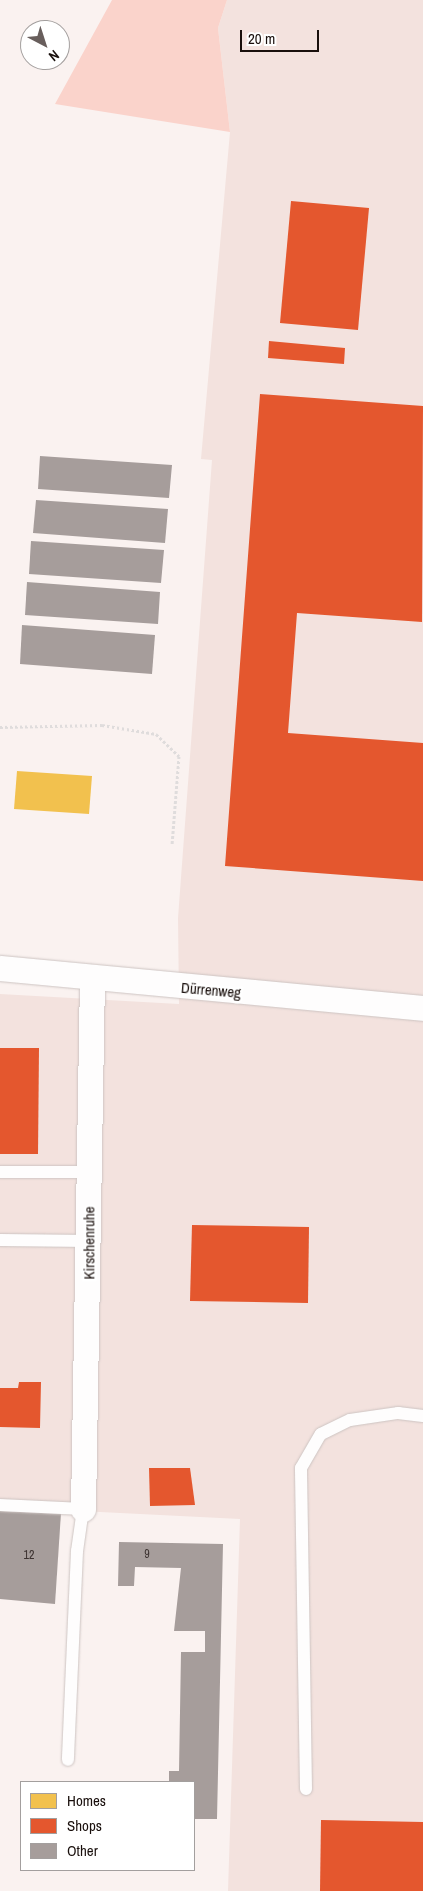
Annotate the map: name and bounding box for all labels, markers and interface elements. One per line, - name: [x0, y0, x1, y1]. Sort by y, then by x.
- north arrow: [20, 20, 70, 70]
- scale bar: [243, 20, 322, 52]
- text: 20 m: [248, 28, 275, 49]
- text: N: [45, 46, 63, 65]
- street label: Dürrenweg: [180, 978, 242, 1002]
- street label: Kirschenruhe: [80, 1206, 98, 1280]
- house number: 9: [144, 1548, 150, 1562]
- house number: 12: [24, 1549, 34, 1563]
- legend: [20, 1781, 195, 1871]
- text: Homes: [67, 1790, 106, 1811]
- text: Shops: [67, 1815, 102, 1836]
- text: Other: [67, 1840, 98, 1861]

